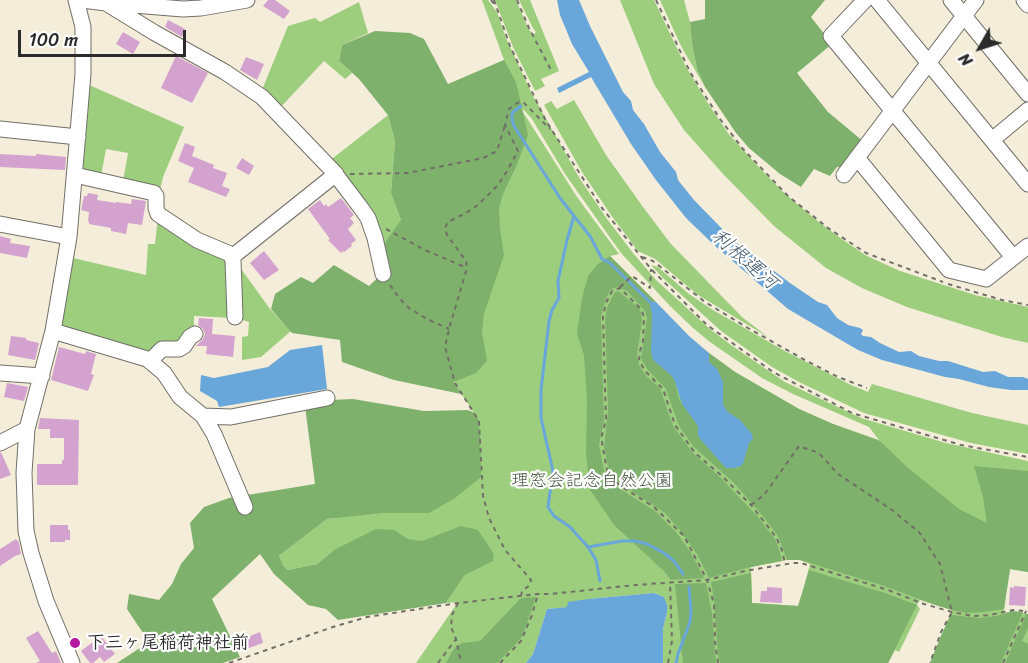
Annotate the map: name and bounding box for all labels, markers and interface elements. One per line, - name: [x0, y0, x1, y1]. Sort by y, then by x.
- scale bar: [21, 18, 189, 56]
- north arrow: [950, 18, 1010, 78]
- text: 100 m: [29, 24, 78, 56]
- text: N: [951, 46, 980, 73]
- water label: 利根運河: [706, 225, 782, 295]
- park label: 理窓会記念自然公園: [511, 470, 673, 492]
- place label: 下三ヶ尾稲荷神社前: [87, 632, 249, 654]
- marker: 下三ヶ尾稲荷神社前: [68, 636, 82, 650]

